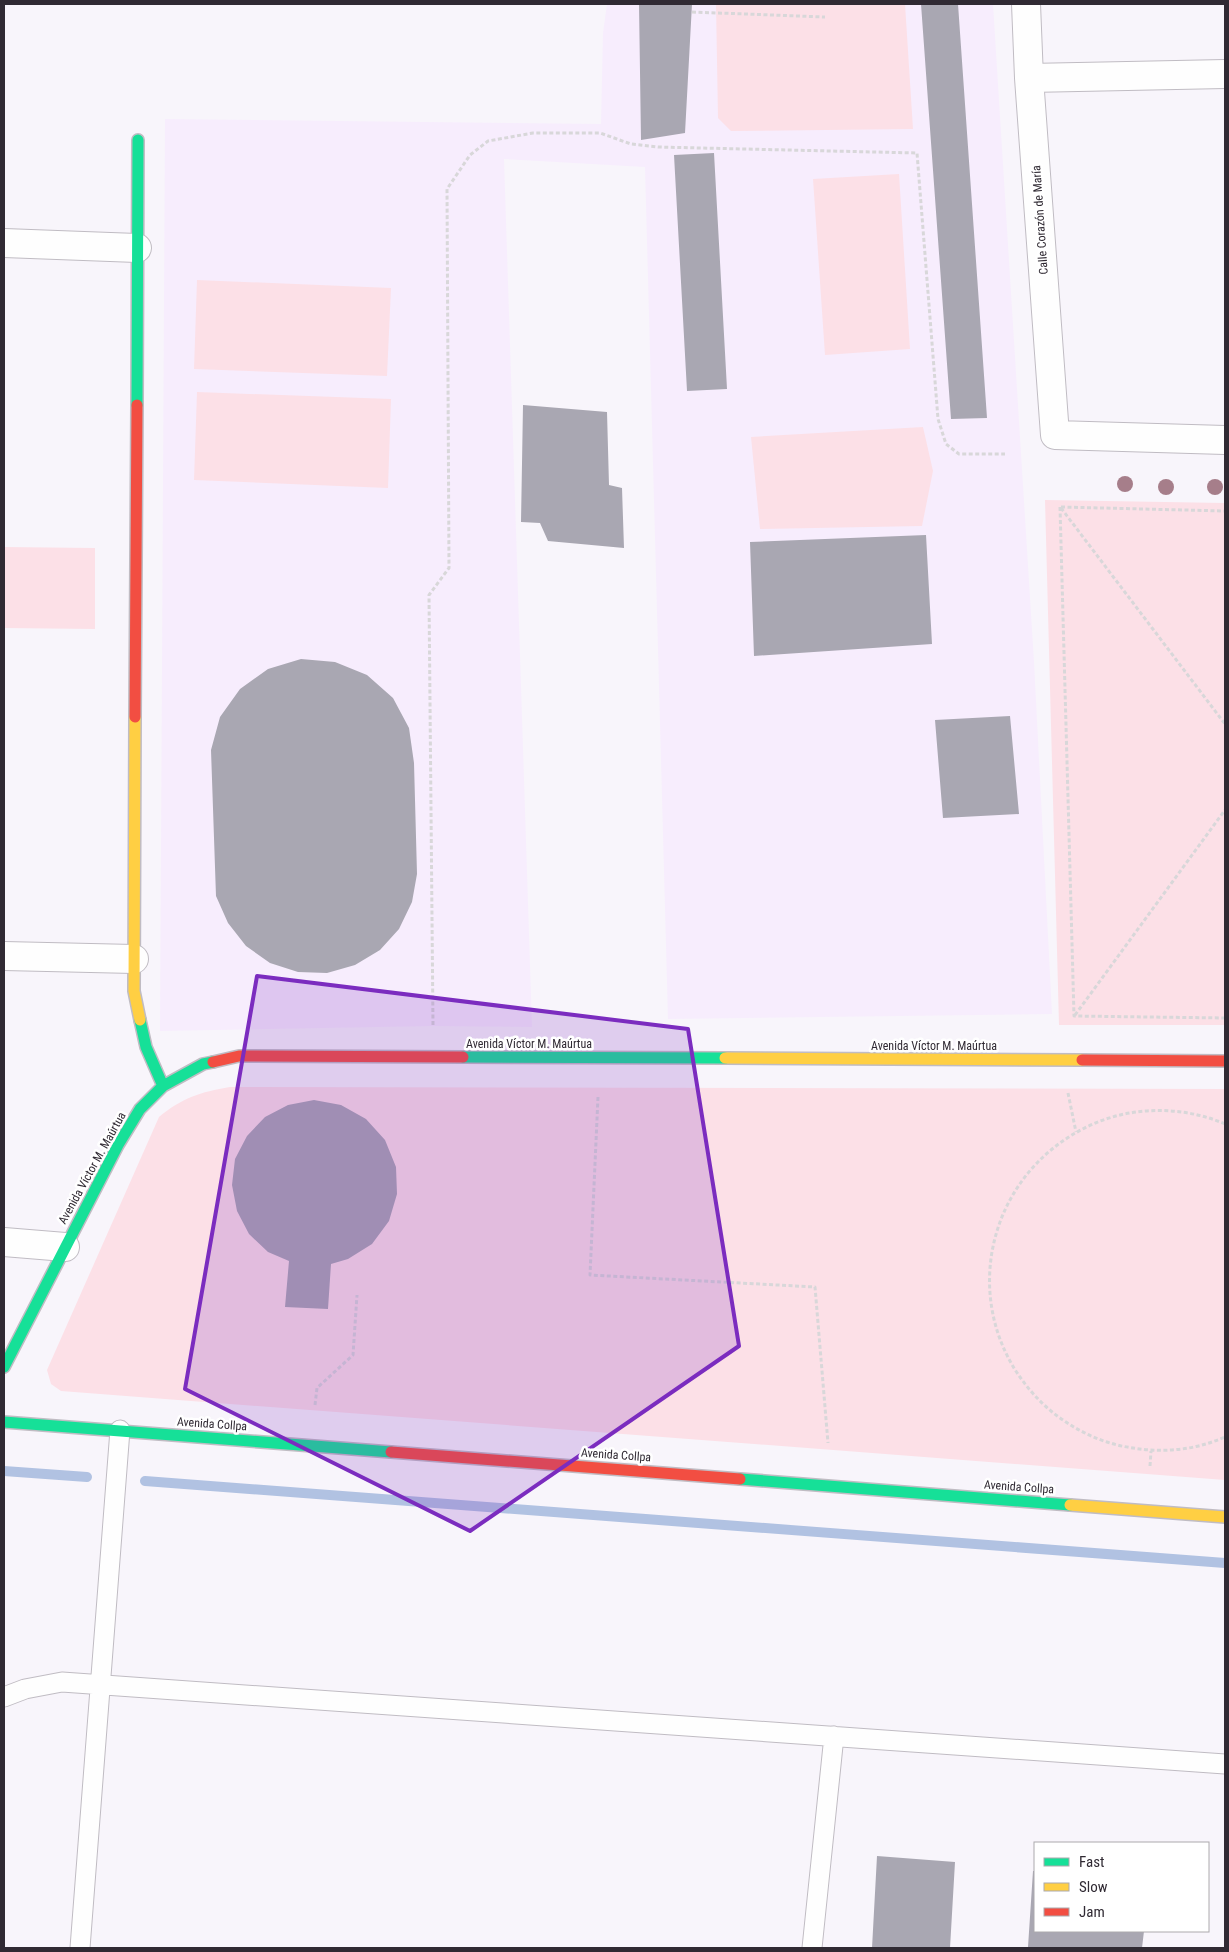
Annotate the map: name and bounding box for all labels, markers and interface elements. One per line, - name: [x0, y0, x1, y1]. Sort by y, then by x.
- street label: Calle Corazón de María: [1029, 165, 1051, 275]
- street label: Avenida Víctor M. Maúrtua: [466, 1037, 592, 1051]
- street label: Avenida Víctor M. Maúrtua: [871, 1039, 997, 1053]
- street label: Avenida Víctor M. Maúrtua: [55, 1109, 129, 1226]
- street label: Avenida Collpa: [176, 1415, 248, 1433]
- street label: Avenida Collpa: [580, 1446, 652, 1464]
- street label: Avenida Collpa: [983, 1478, 1055, 1496]
- legend: [1034, 1842, 1209, 1932]
- text: Fast: [1079, 1853, 1104, 1871]
- text: Slow: [1079, 1878, 1108, 1896]
- text: Jam: [1079, 1903, 1105, 1921]

